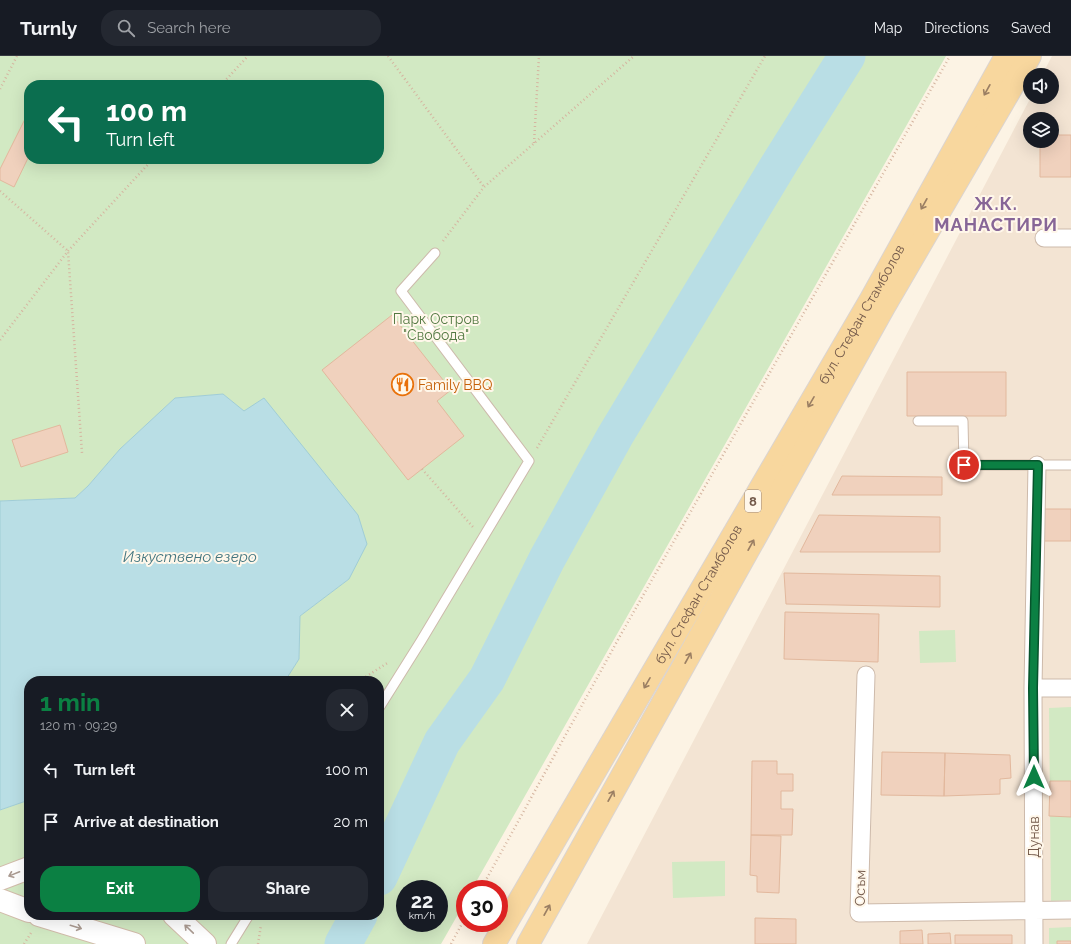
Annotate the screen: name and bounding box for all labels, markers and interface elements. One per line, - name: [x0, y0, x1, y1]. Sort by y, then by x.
- search box: [101, 10, 381, 46]
- text: Turnly: [20, 17, 77, 39]
- icon: search: [115, 17, 137, 39]
- text: Search here: [147, 19, 231, 37]
- text: Map: [874, 20, 902, 36]
- text: Directions: [924, 20, 989, 36]
- text: Saved: [1011, 20, 1051, 36]
- map controls: [1023, 68, 1059, 148]
- button: sound: [1023, 68, 1059, 104]
- one-way arrow: [983, 84, 991, 96]
- text: 100 m: [106, 95, 187, 128]
- icon: left: [40, 96, 92, 148]
- button: layers: [1023, 112, 1059, 148]
- text: Turn left: [106, 129, 175, 150]
- district label: Ж.К. МАНАСТИРИ: [934, 193, 1058, 235]
- one-way arrow: [920, 198, 928, 210]
- street label: бул. Стефан Стамболов: [815, 242, 908, 387]
- park label: Парк Остров "Свобода": [393, 311, 479, 343]
- restaurant icon: Family BBQ: [389, 372, 415, 398]
- place label: Family BBQ: [418, 377, 492, 393]
- one-way arrow: [807, 396, 815, 408]
- pin: [947, 448, 981, 482]
- icon: arrive: [953, 454, 975, 476]
- road number: 8: [745, 490, 761, 512]
- street label: бул. Стефан Стамболов: [652, 522, 745, 667]
- one-way arrow: [748, 539, 755, 551]
- water label: Изкуствено езеро: [123, 548, 257, 566]
- one-way arrow: [684, 653, 692, 665]
- one-way arrow: [642, 677, 650, 689]
- text: 1 min: [40, 688, 101, 717]
- button: close: [326, 689, 368, 731]
- text: 120 m · 09:29: [40, 718, 117, 733]
- position arrow: [1013, 756, 1055, 798]
- icon: left: [40, 759, 62, 781]
- text: Turn left: [74, 761, 135, 779]
- text: 100 m: [326, 761, 368, 779]
- one-way arrow: [607, 791, 615, 803]
- icon: arrive: [40, 811, 62, 833]
- text: Arrive at destination: [74, 813, 219, 831]
- text: 20 m: [333, 813, 368, 831]
- street label: Дунав: [1026, 816, 1042, 858]
- button: Exit: [40, 866, 200, 912]
- button: Share: [208, 866, 368, 912]
- one-way arrow: [9, 870, 21, 878]
- street label: Осъм: [852, 870, 868, 906]
- speed limit sign: 30: [456, 880, 508, 932]
- text: 22: [411, 889, 433, 913]
- one-way arrow: [544, 904, 552, 916]
- text: km/h: [409, 910, 435, 921]
- one-way arrow: [70, 924, 83, 931]
- one-way arrow: [184, 925, 195, 934]

